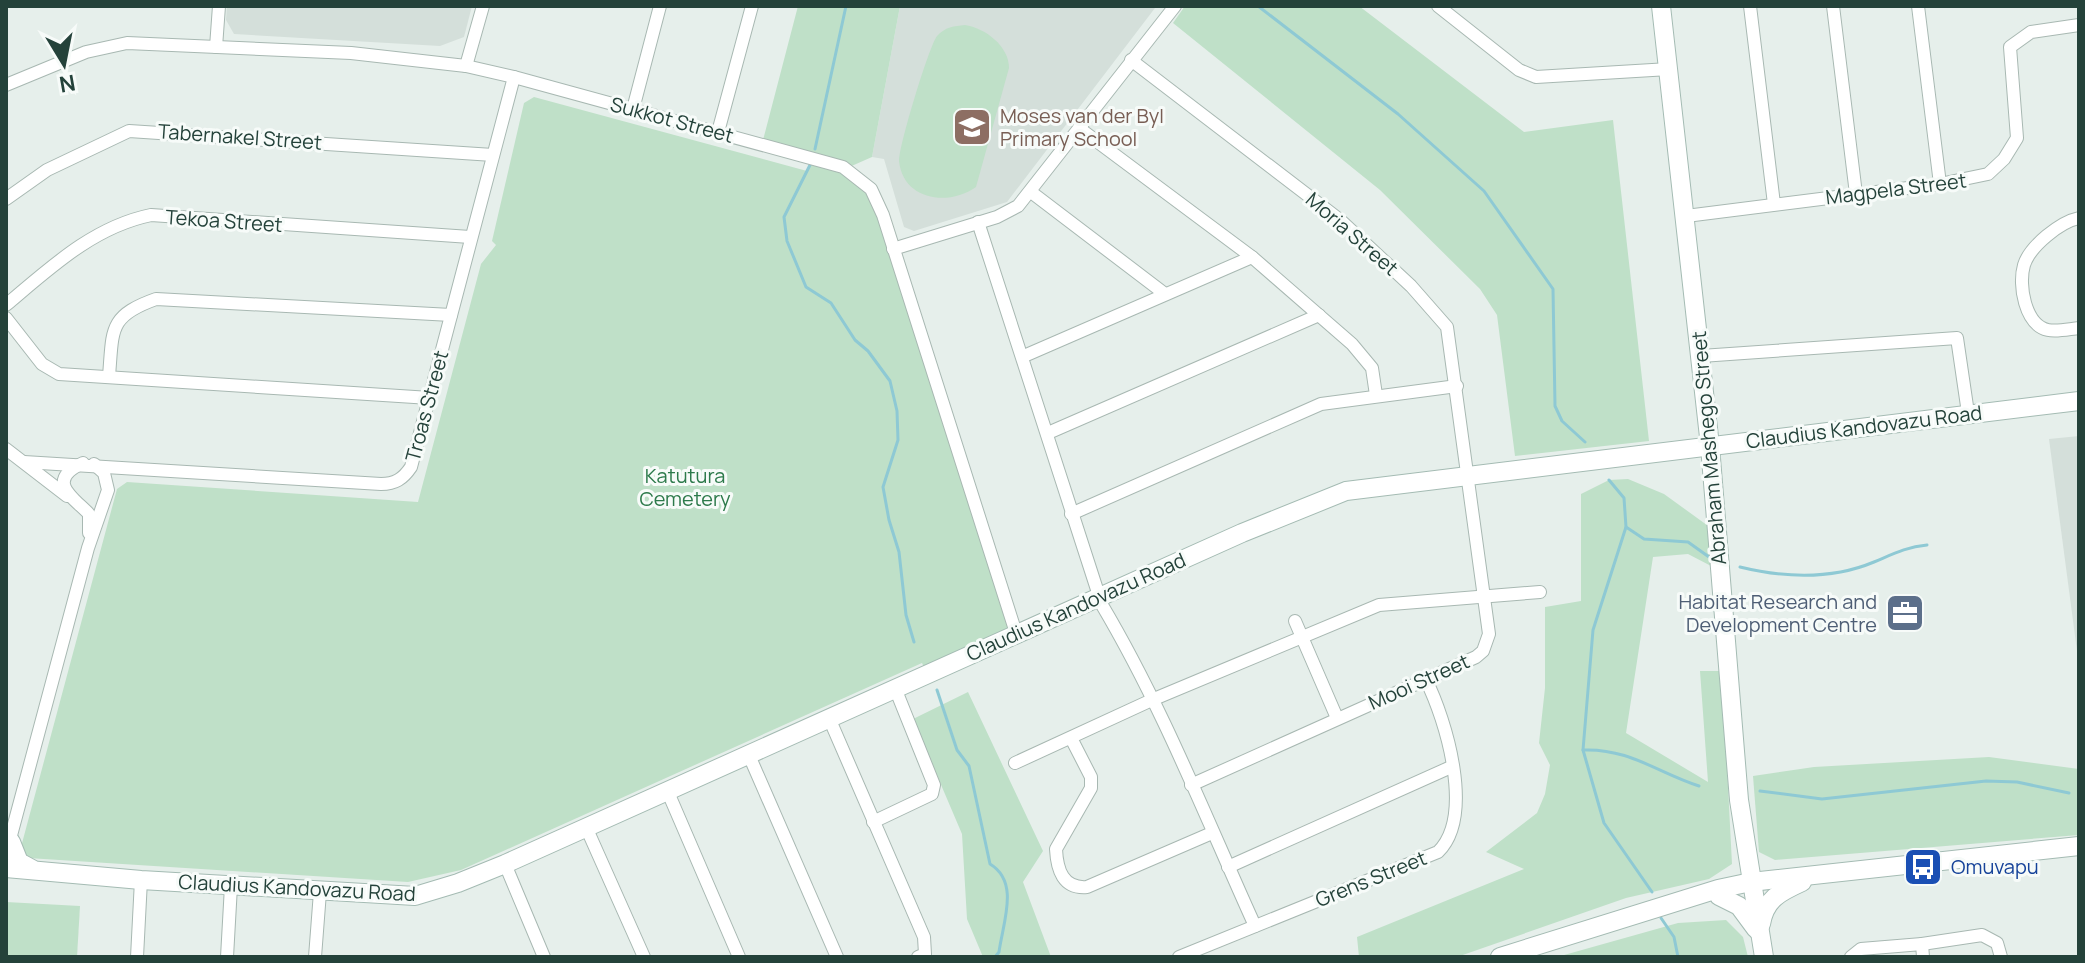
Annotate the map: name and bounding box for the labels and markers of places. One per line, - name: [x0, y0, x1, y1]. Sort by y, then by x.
- place label: Moses van der Byl Primary School: [1000, 102, 1164, 152]
- school or university icon: Moses van der Byl Primary School: [951, 106, 993, 148]
- place label: Habitat Research and Development Centre: [1678, 588, 1877, 638]
- office icon: Habitat Research and Development Centre: [1884, 592, 1926, 634]
- bus stop icon: Omuvapu: [1902, 846, 1944, 888]
- place label: Omuvapu: [1951, 853, 2039, 880]

